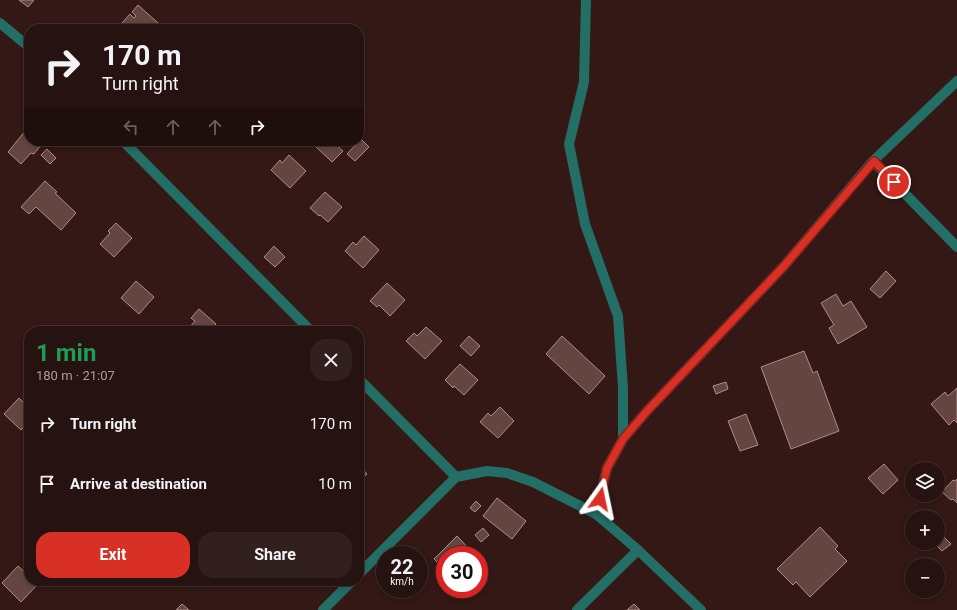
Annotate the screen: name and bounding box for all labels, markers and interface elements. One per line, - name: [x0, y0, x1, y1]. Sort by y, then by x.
- text: 170 m: [102, 39, 181, 72]
- icon: right: [36, 40, 88, 92]
- text: Turn right: [102, 73, 179, 94]
- icon: left: [120, 116, 142, 138]
- icon: ahead: [162, 116, 184, 138]
- icon: ahead: [204, 116, 226, 138]
- icon: right: [246, 116, 268, 138]
- pin: [877, 165, 911, 199]
- icon: arrive: [883, 171, 905, 193]
- text: 1 min: [36, 339, 96, 367]
- button: close: [310, 339, 352, 381]
- text: 180 m · 21:07: [36, 368, 115, 383]
- icon: right: [36, 413, 58, 435]
- text: Turn right: [70, 415, 136, 433]
- text: 170 m: [310, 415, 352, 433]
- map controls: [905, 462, 945, 598]
- button: layers: [905, 462, 945, 502]
- icon: arrive: [36, 473, 58, 495]
- text: Arrive at destination: [70, 475, 207, 493]
- text: 10 m: [318, 475, 352, 493]
- position arrow: [579, 478, 621, 520]
- button: +: [905, 510, 945, 550]
- button: Exit: [36, 532, 190, 578]
- button: Share: [198, 532, 352, 578]
- speed limit sign: 30: [436, 546, 488, 598]
- text: 22: [391, 555, 413, 579]
- button: −: [905, 558, 945, 598]
- text: km/h: [390, 576, 414, 587]

